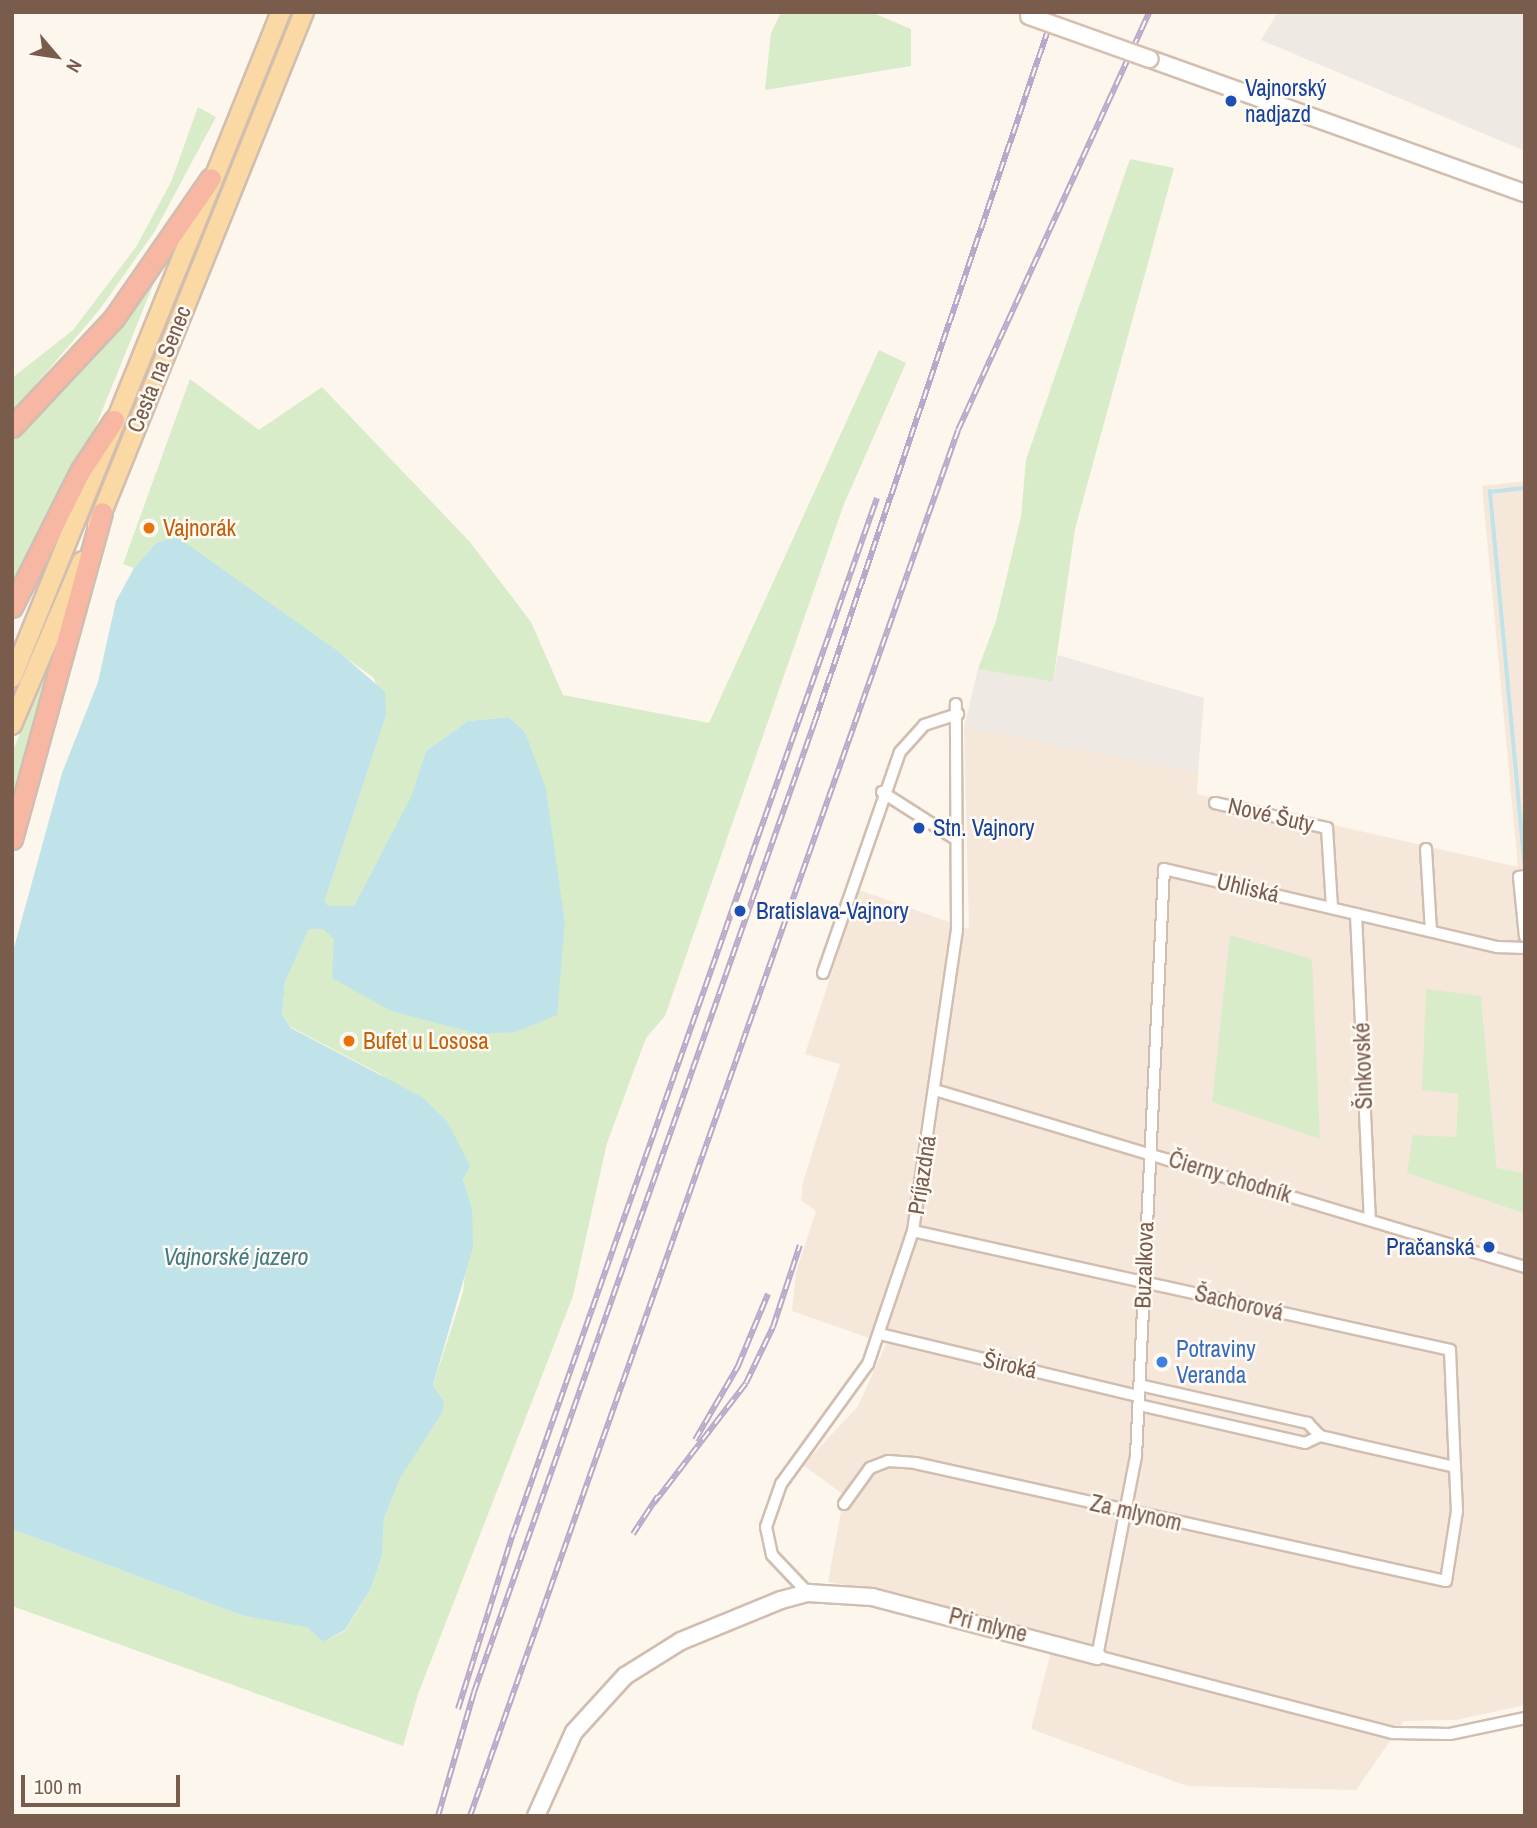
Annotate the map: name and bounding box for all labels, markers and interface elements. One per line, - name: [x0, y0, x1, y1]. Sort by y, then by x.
- north arrow: [21, 21, 91, 91]
- text: N: [60, 55, 88, 77]
- place label: Vajnorský nadjazd: [1245, 74, 1326, 128]
- marker: Vajnorský nadjazd: [1223, 93, 1239, 109]
- street label: Cesta na Senec: [121, 302, 197, 436]
- place label: Vajnorák: [163, 514, 236, 542]
- marker: Vajnorák: [141, 520, 157, 536]
- street label: Nové Šuty: [1226, 792, 1316, 838]
- place label: Stn. Vajnory: [933, 814, 1034, 842]
- marker: Stn. Vajnory: [911, 820, 927, 836]
- street label: Uhliská: [1214, 867, 1282, 909]
- place label: Bratislava-Vajnory: [756, 897, 909, 925]
- marker: Bratislava-Vajnory: [730, 901, 750, 921]
- street label: Šinkovské: [1348, 1022, 1378, 1110]
- place label: Bufet u Lososa: [363, 1027, 489, 1055]
- marker: Bufet u Lososa: [341, 1033, 357, 1049]
- street label: Príjazdná: [902, 1133, 942, 1217]
- street label: Čierny chodník: [1165, 1145, 1295, 1209]
- street label: Buzalkova: [1129, 1221, 1159, 1309]
- place label: Pračanská: [1386, 1233, 1475, 1261]
- marker: Pračanská: [1481, 1239, 1497, 1255]
- water label: Vajnorské jazero: [164, 1243, 308, 1271]
- street label: Šachorová: [1192, 1279, 1286, 1327]
- place label: Potraviny Veranda: [1176, 1335, 1256, 1389]
- street label: Široká: [980, 1345, 1040, 1385]
- marker: Potraviny Veranda: [1154, 1354, 1170, 1370]
- street label: Za mlynom: [1087, 1489, 1185, 1537]
- street label: Pri mlyne: [946, 1602, 1030, 1648]
- scale bar: [24, 1762, 184, 1806]
- text: 100 m: [34, 1772, 82, 1801]

